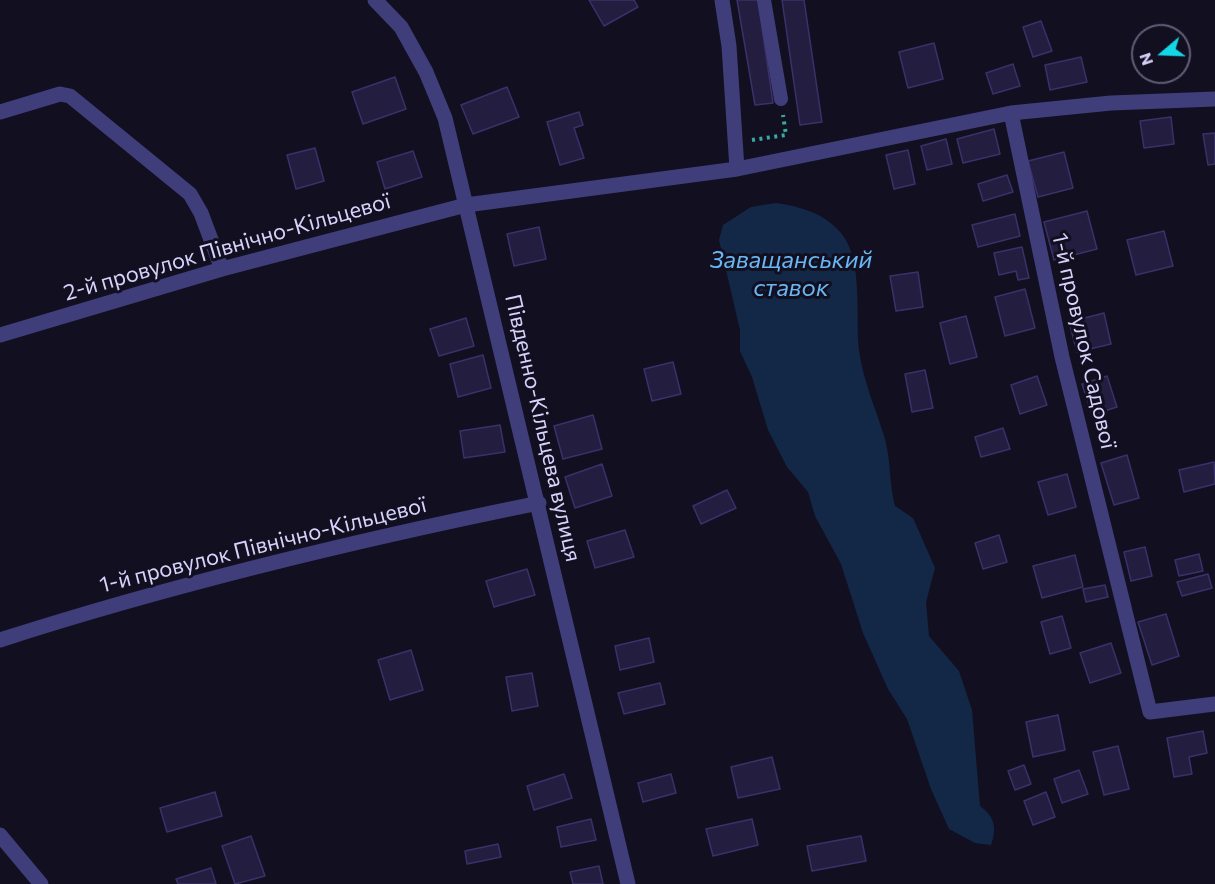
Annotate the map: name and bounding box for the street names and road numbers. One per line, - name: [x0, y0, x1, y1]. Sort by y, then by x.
- street label: 2-й провулок Північно-Кільцевої: [61, 188, 393, 306]
- street label: 1-й провулок Садової: [1046, 230, 1122, 452]
- street label: Південно-Кільцева вулиця: [499, 292, 587, 564]
- street label: 1-й провулок Північно-Кільцевої: [97, 492, 429, 598]

